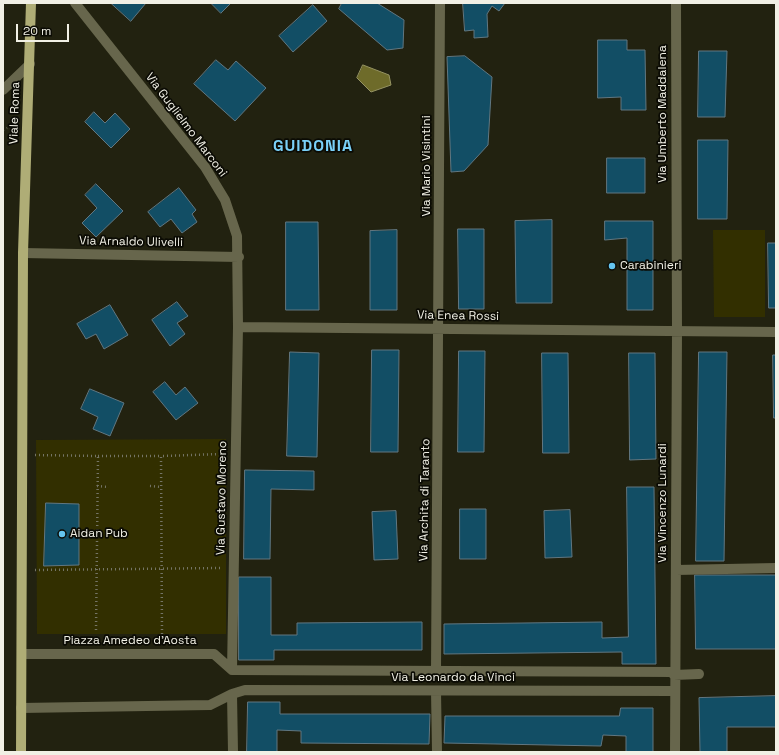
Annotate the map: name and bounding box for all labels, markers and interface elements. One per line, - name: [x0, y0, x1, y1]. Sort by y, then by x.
- scale bar: [18, 16, 71, 42]
- text: 20 m: [23, 23, 51, 39]
- street label: Via Umberto Maddalena: [656, 45, 670, 183]
- street label: Via Guglielmo Marconi: [142, 70, 230, 180]
- street label: Viale Roma: [7, 81, 23, 145]
- street label: Via Mario Visintini: [420, 115, 434, 217]
- district label: GUIDONIA: [273, 137, 353, 157]
- street label: Via Arnaldo Ulivelli: [79, 234, 183, 250]
- place label: Carabinieri: [620, 259, 681, 273]
- marker: Carabinieri: [607, 261, 617, 271]
- street label: Via Enea Rossi: [417, 308, 499, 324]
- street label: Via Archita di Taranto: [417, 438, 433, 562]
- street label: Via Gustavo Moreno: [214, 441, 230, 555]
- street label: Via Vincenzo Lunardi: [656, 443, 670, 563]
- place label: Aidan Pub: [70, 527, 128, 541]
- marker: Aidan Pub: [57, 529, 67, 539]
- street label: Piazza Amedeo d'Aosta: [63, 634, 197, 648]
- street label: Via Leonardo da Vinci: [391, 671, 515, 685]

